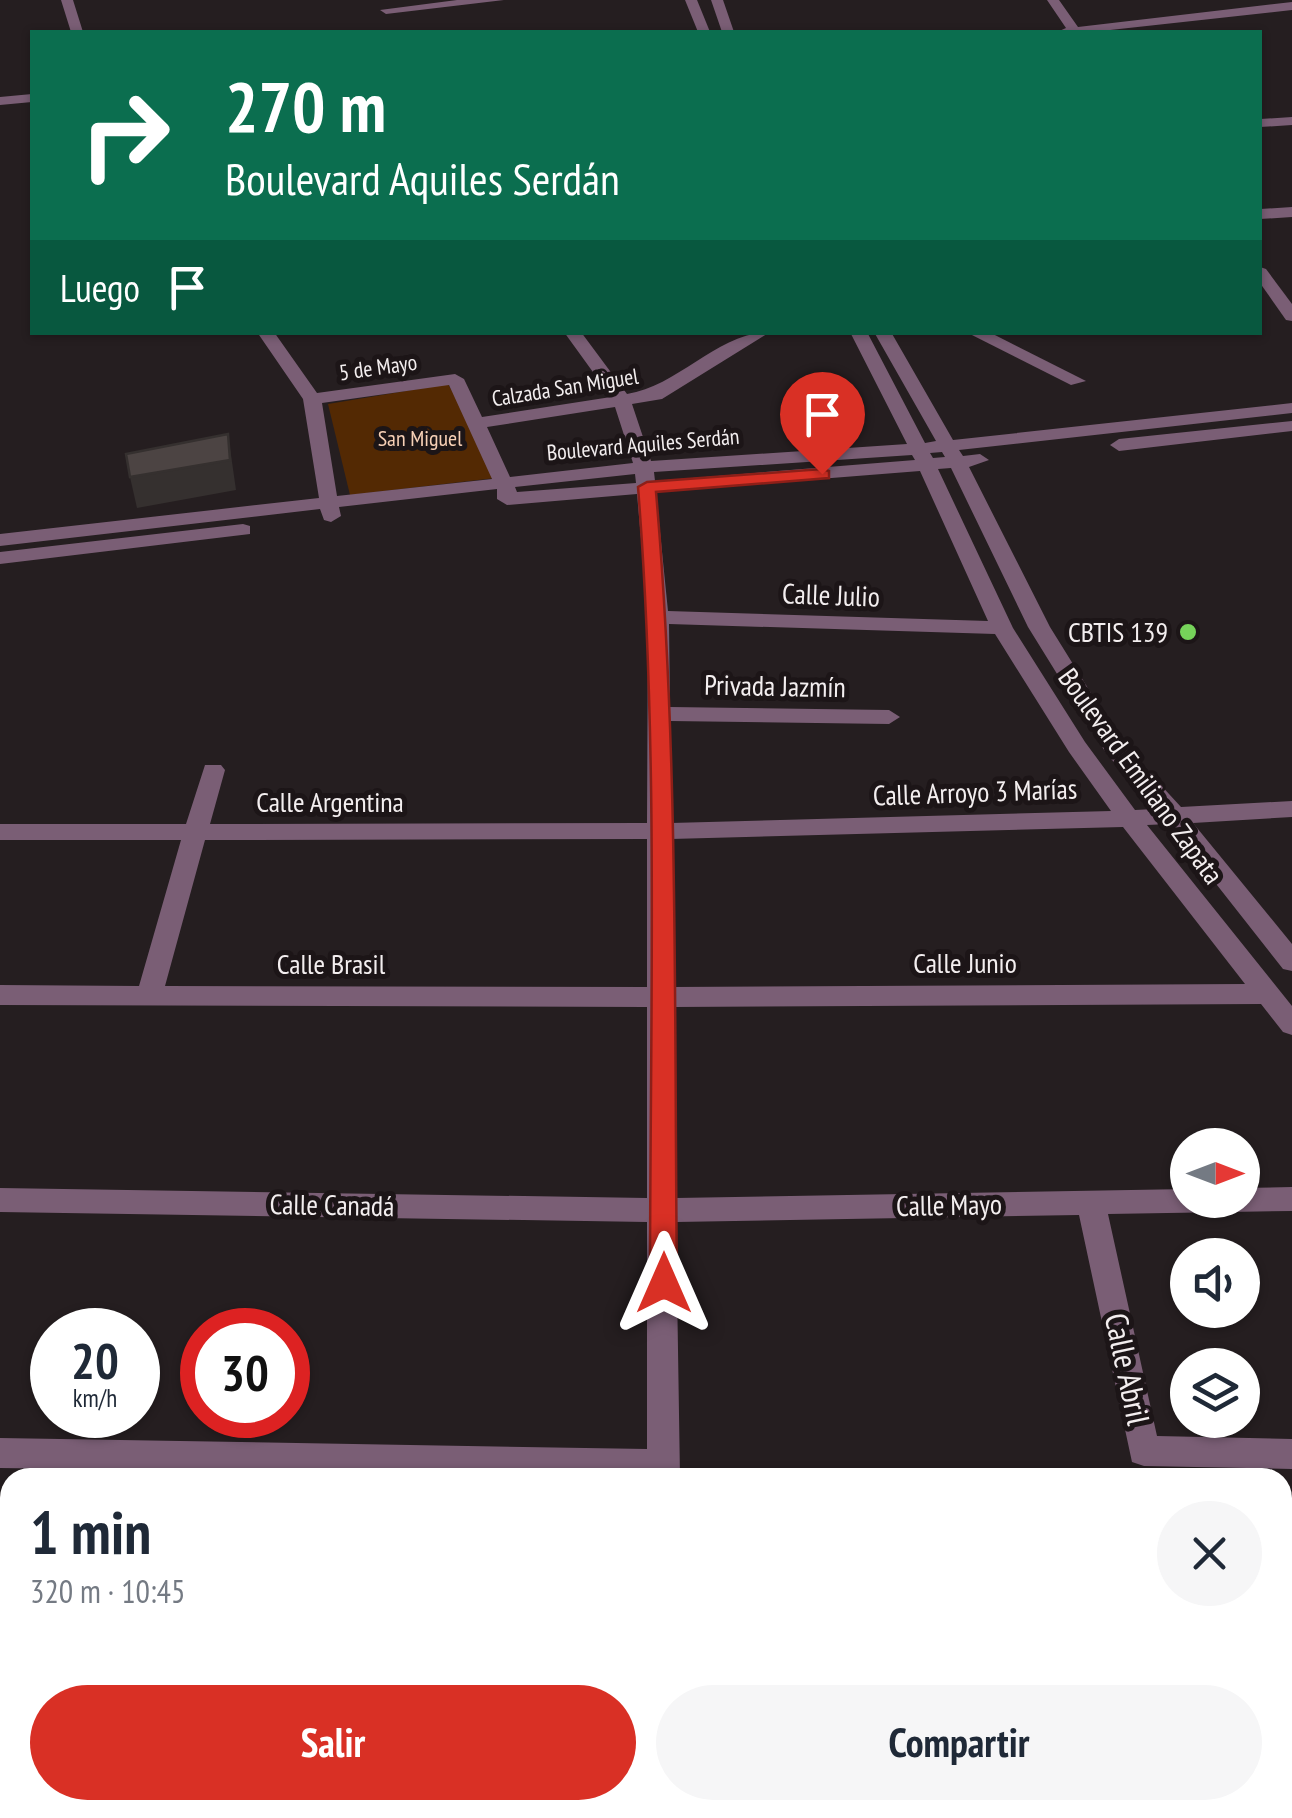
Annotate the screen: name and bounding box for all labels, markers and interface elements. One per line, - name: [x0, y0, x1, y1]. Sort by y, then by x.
- text: 270 m: [225, 61, 386, 151]
- icon: right: [60, 70, 190, 200]
- text: Boulevard Aquiles Serdán: [225, 149, 620, 207]
- icon: arrive: [160, 260, 215, 315]
- text: Luego: [60, 263, 140, 312]
- street label: 5 de Mayo: [337, 348, 419, 386]
- street label: Calzada San Miguel: [490, 361, 641, 412]
- pin: [780, 372, 865, 475]
- icon: arrive: [795, 387, 850, 442]
- street label: Boulevard Aquiles Serdán: [546, 422, 740, 466]
- park label: San Miguel: [378, 424, 463, 452]
- street label: Calle Julio: [781, 574, 881, 615]
- place label: CBTIS 139: [1068, 613, 1168, 650]
- marker: CBTIS 139: [1177, 621, 1199, 643]
- street label: Boulevard Emiliano Zapata: [1051, 660, 1232, 891]
- street label: Privada Jazmín: [704, 666, 846, 705]
- street label: Calle Arroyo 3 Marías: [872, 769, 1078, 814]
- street label: Calle Argentina: [256, 783, 404, 820]
- street label: Calle Junio: [913, 944, 1017, 981]
- street label: Calle Brasil: [277, 945, 386, 982]
- north arrow: [1170, 1128, 1260, 1218]
- map controls: [1170, 1128, 1260, 1438]
- street label: Calle Canadá: [269, 1185, 395, 1224]
- street label: Calle Mayo: [896, 1185, 1002, 1224]
- position arrow: [612, 1231, 716, 1335]
- button: sound: [1170, 1238, 1260, 1328]
- speed limit sign: 30: [180, 1308, 310, 1438]
- street label: Calle Abril: [1096, 1309, 1160, 1429]
- text: 20: [71, 1328, 119, 1393]
- button: layers: [1170, 1348, 1260, 1438]
- text: km/h: [73, 1382, 117, 1414]
- text: 1 min: [30, 1493, 151, 1571]
- button: close: [1157, 1501, 1262, 1606]
- text: 320 m · 10:45: [30, 1570, 185, 1612]
- button: Salir: [30, 1685, 636, 1800]
- button: Compartir: [656, 1685, 1262, 1800]

